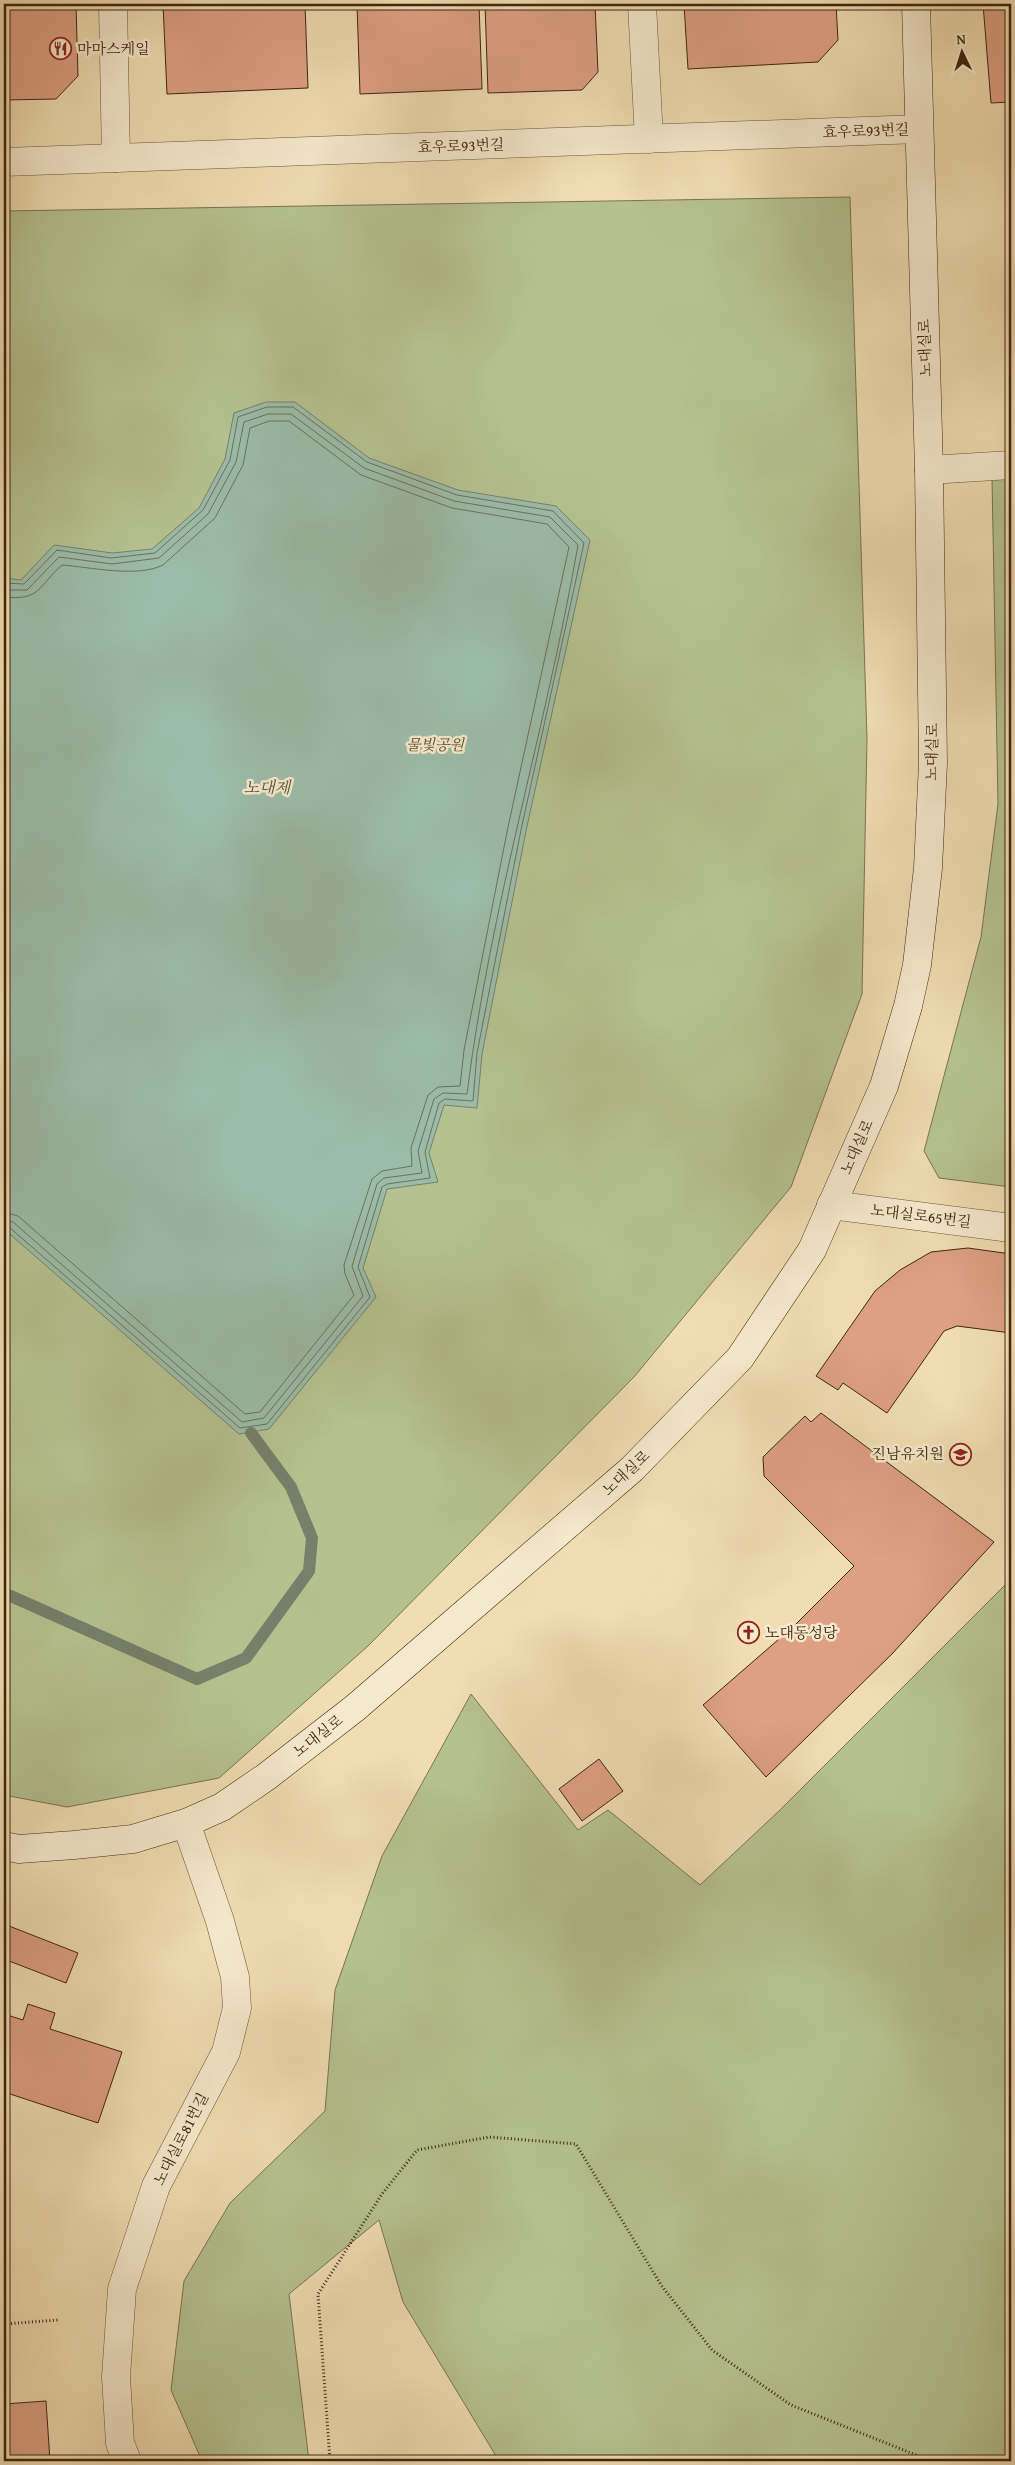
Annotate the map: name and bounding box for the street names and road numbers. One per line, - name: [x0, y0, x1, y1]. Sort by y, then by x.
- street label: 효우로93번길: [822, 118, 910, 143]
- street label: 효우로93번길: [417, 133, 505, 158]
- street label: 노대실로: [913, 318, 936, 377]
- street label: 노대실로: [920, 722, 943, 781]
- street label: 노대실로: [835, 1116, 878, 1178]
- street label: 노대실로65번길: [869, 1199, 973, 1232]
- street label: 노대실로: [597, 1445, 654, 1500]
- street label: 노대실로: [288, 1709, 347, 1762]
- street label: 노대실로81번길: [148, 2089, 213, 2189]

